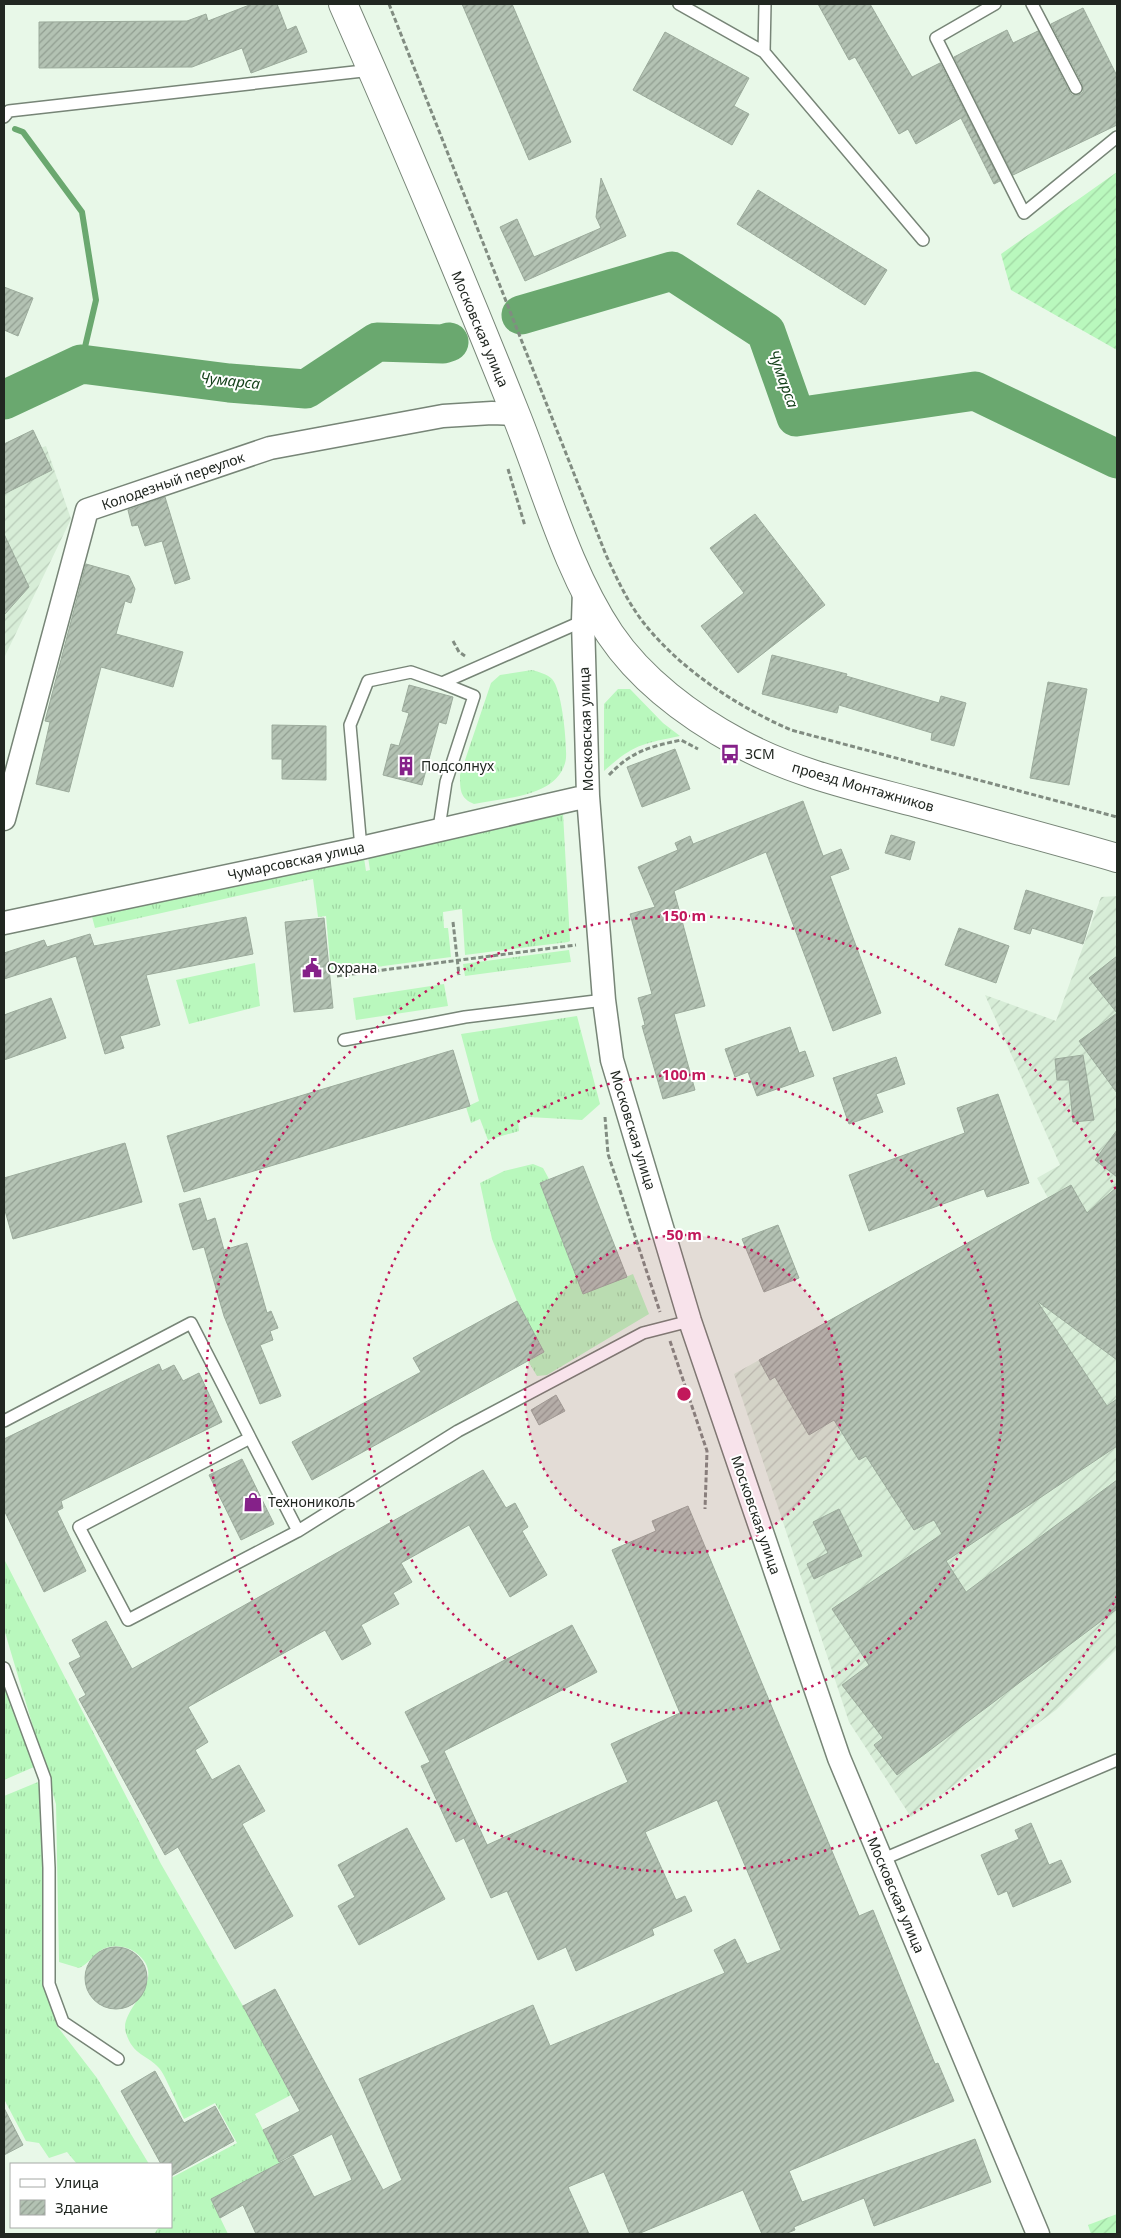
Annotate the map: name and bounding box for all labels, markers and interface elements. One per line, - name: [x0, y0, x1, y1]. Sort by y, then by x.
- street label: Московская улица: [447, 268, 514, 390]
- water label: Чумарса: [764, 347, 804, 411]
- water label: Чумарса: [199, 367, 262, 393]
- street label: Колодезный переулок: [99, 447, 247, 514]
- street label: Московская улица: [574, 666, 597, 792]
- bus stop icon: ЗСМ: [719, 743, 741, 765]
- place label: ЗСМ: [745, 744, 775, 763]
- building icon: Подсолнух: [395, 755, 417, 777]
- place label: Подсолнух: [421, 756, 495, 775]
- street label: проезд Монтажников: [790, 757, 936, 816]
- street label: Чумарсовская улица: [226, 837, 366, 884]
- text: 150 m: [662, 905, 706, 925]
- public building icon: Охрана: [301, 957, 323, 979]
- place label: Охрана: [327, 958, 377, 977]
- text: 100 m: [662, 1064, 706, 1084]
- street label: Московская улица: [606, 1068, 661, 1192]
- text: 50 m: [666, 1224, 702, 1244]
- centre of rings: [675, 1385, 693, 1403]
- street label: Московская улица: [727, 1453, 786, 1577]
- shop icon: Технониколь: [242, 1491, 264, 1513]
- place label: Технониколь: [268, 1492, 355, 1511]
- street label: Московская улица: [863, 1834, 930, 1956]
- legend: [10, 2163, 172, 2228]
- text: Улица: [55, 2172, 99, 2192]
- text: Здание: [55, 2197, 108, 2217]

